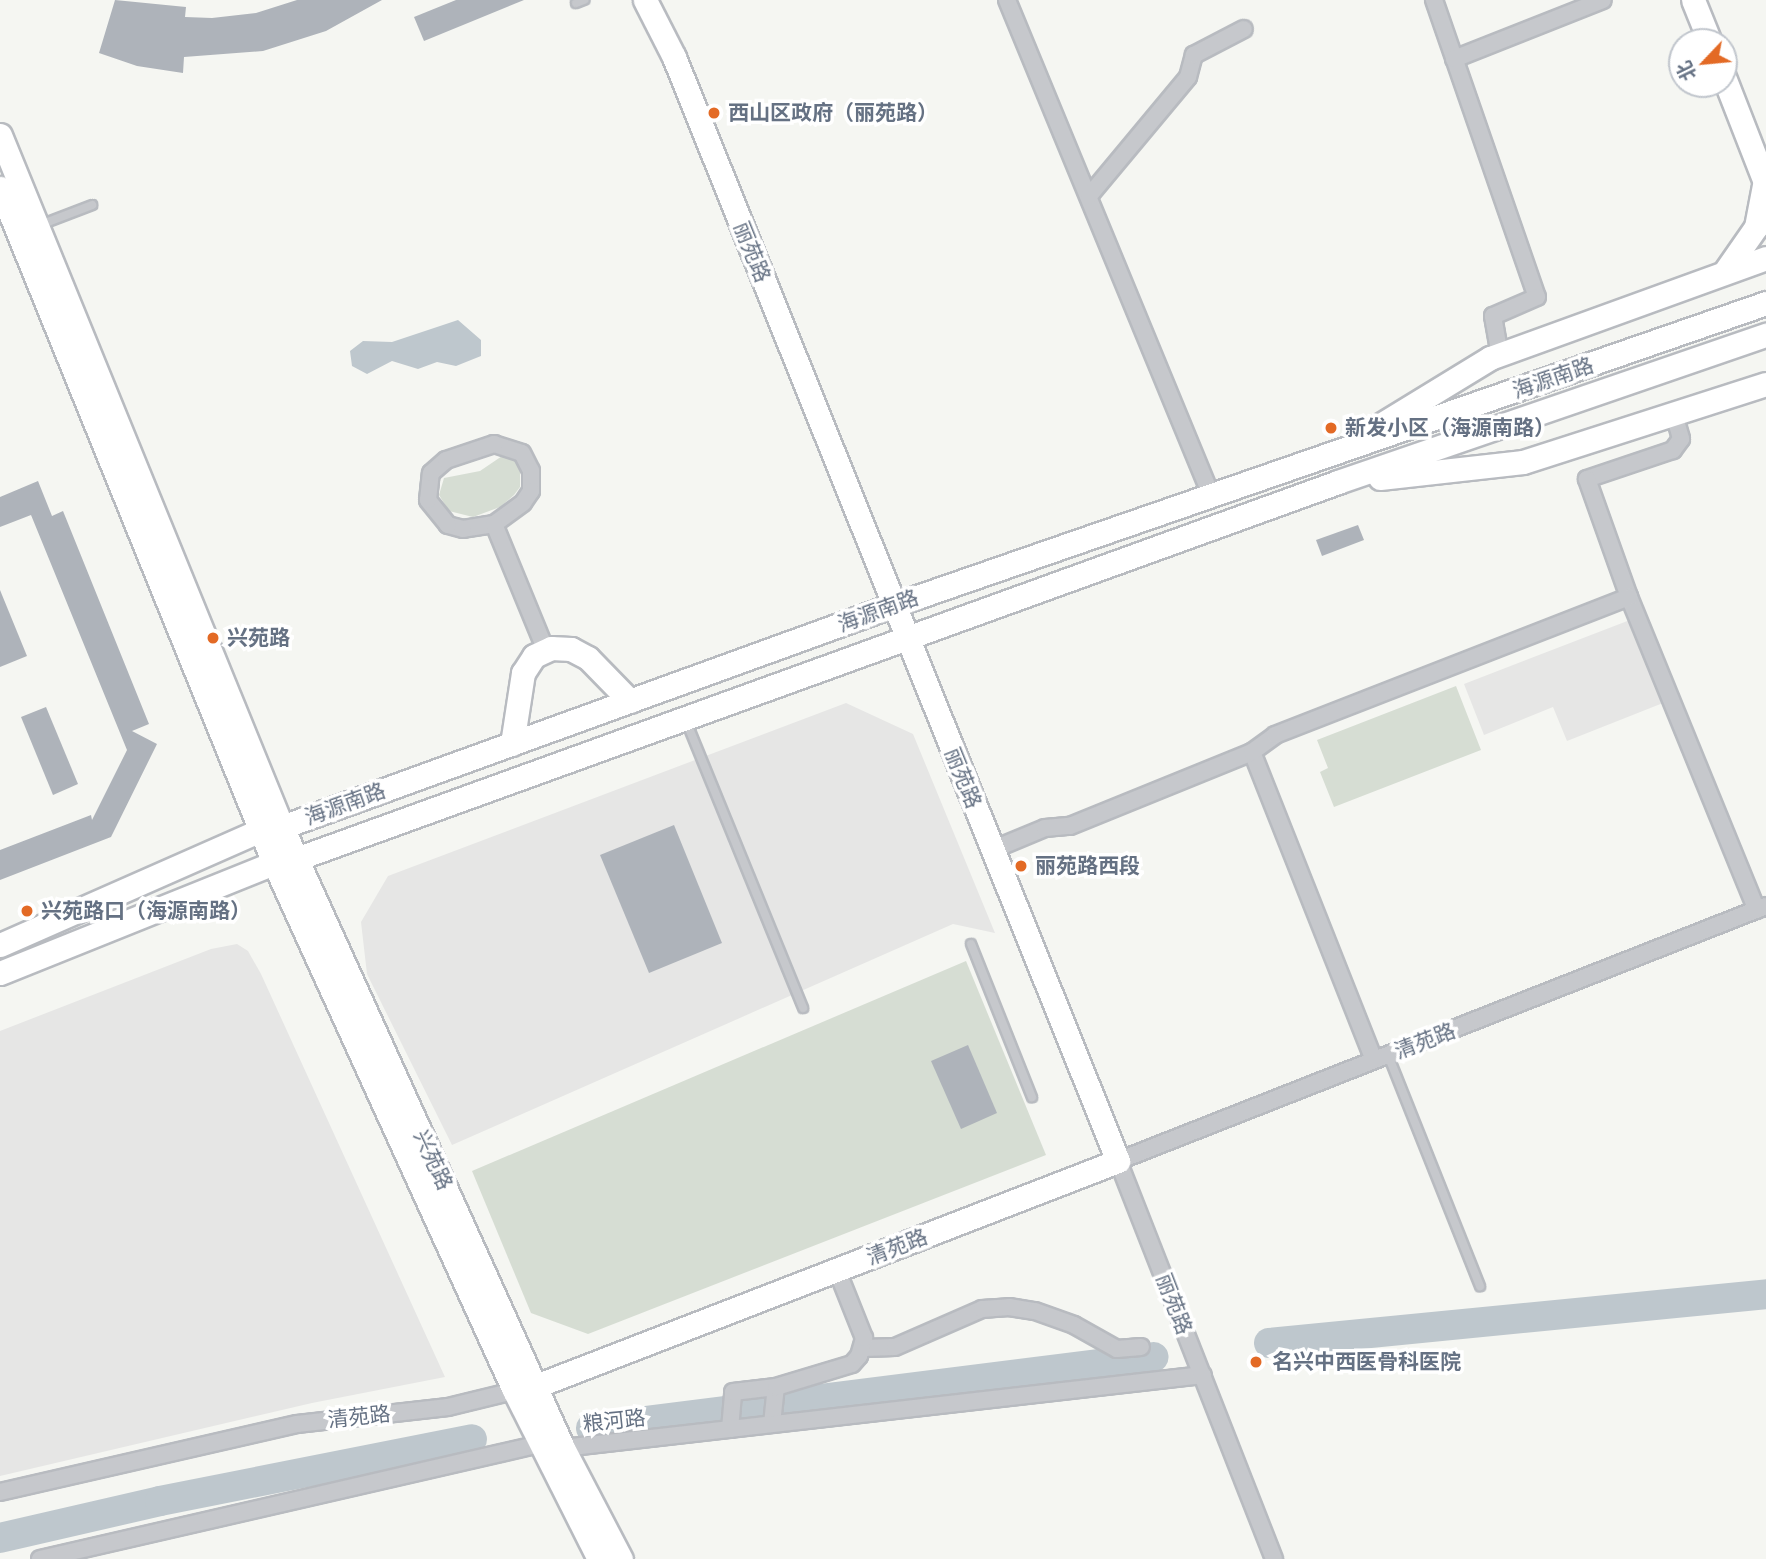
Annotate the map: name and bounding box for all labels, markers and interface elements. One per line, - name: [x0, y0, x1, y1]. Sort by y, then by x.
- north arrow: [1668, 28, 1738, 98]
- text: 北: [1671, 58, 1701, 85]
- place label: 西山区政府（丽苑路）: [728, 100, 938, 126]
- marker: 西山区政府（丽苑路）: [706, 105, 722, 121]
- street label: 丽苑路: [729, 218, 775, 286]
- street label: 海源南路: [1509, 352, 1597, 404]
- place label: 新发小区（海源南路）: [1345, 415, 1555, 441]
- marker: 新发小区（海源南路）: [1323, 420, 1339, 436]
- street label: 海源南路: [834, 585, 922, 637]
- place label: 兴苑路: [227, 625, 290, 651]
- marker: 兴苑路: [205, 630, 221, 646]
- street label: 丽苑路: [940, 744, 986, 812]
- street label: 海源南路: [301, 778, 389, 830]
- place label: 丽苑路西段: [1035, 853, 1140, 879]
- marker: 丽苑路西段: [1013, 858, 1029, 874]
- place label: 兴苑路口（海源南路）: [41, 898, 251, 924]
- marker: 兴苑路口（海源南路）: [19, 903, 35, 919]
- street label: 清苑路: [1391, 1018, 1459, 1064]
- street label: 兴苑路: [408, 1126, 458, 1194]
- street label: 清苑路: [863, 1224, 931, 1270]
- street label: 丽苑路: [1151, 1270, 1197, 1338]
- place label: 名兴中西医骨科医院: [1272, 1349, 1461, 1375]
- marker: 名兴中西医骨科医院: [1246, 1352, 1266, 1372]
- street label: 清苑路: [326, 1401, 392, 1433]
- street label: 粮河路: [581, 1405, 647, 1437]

